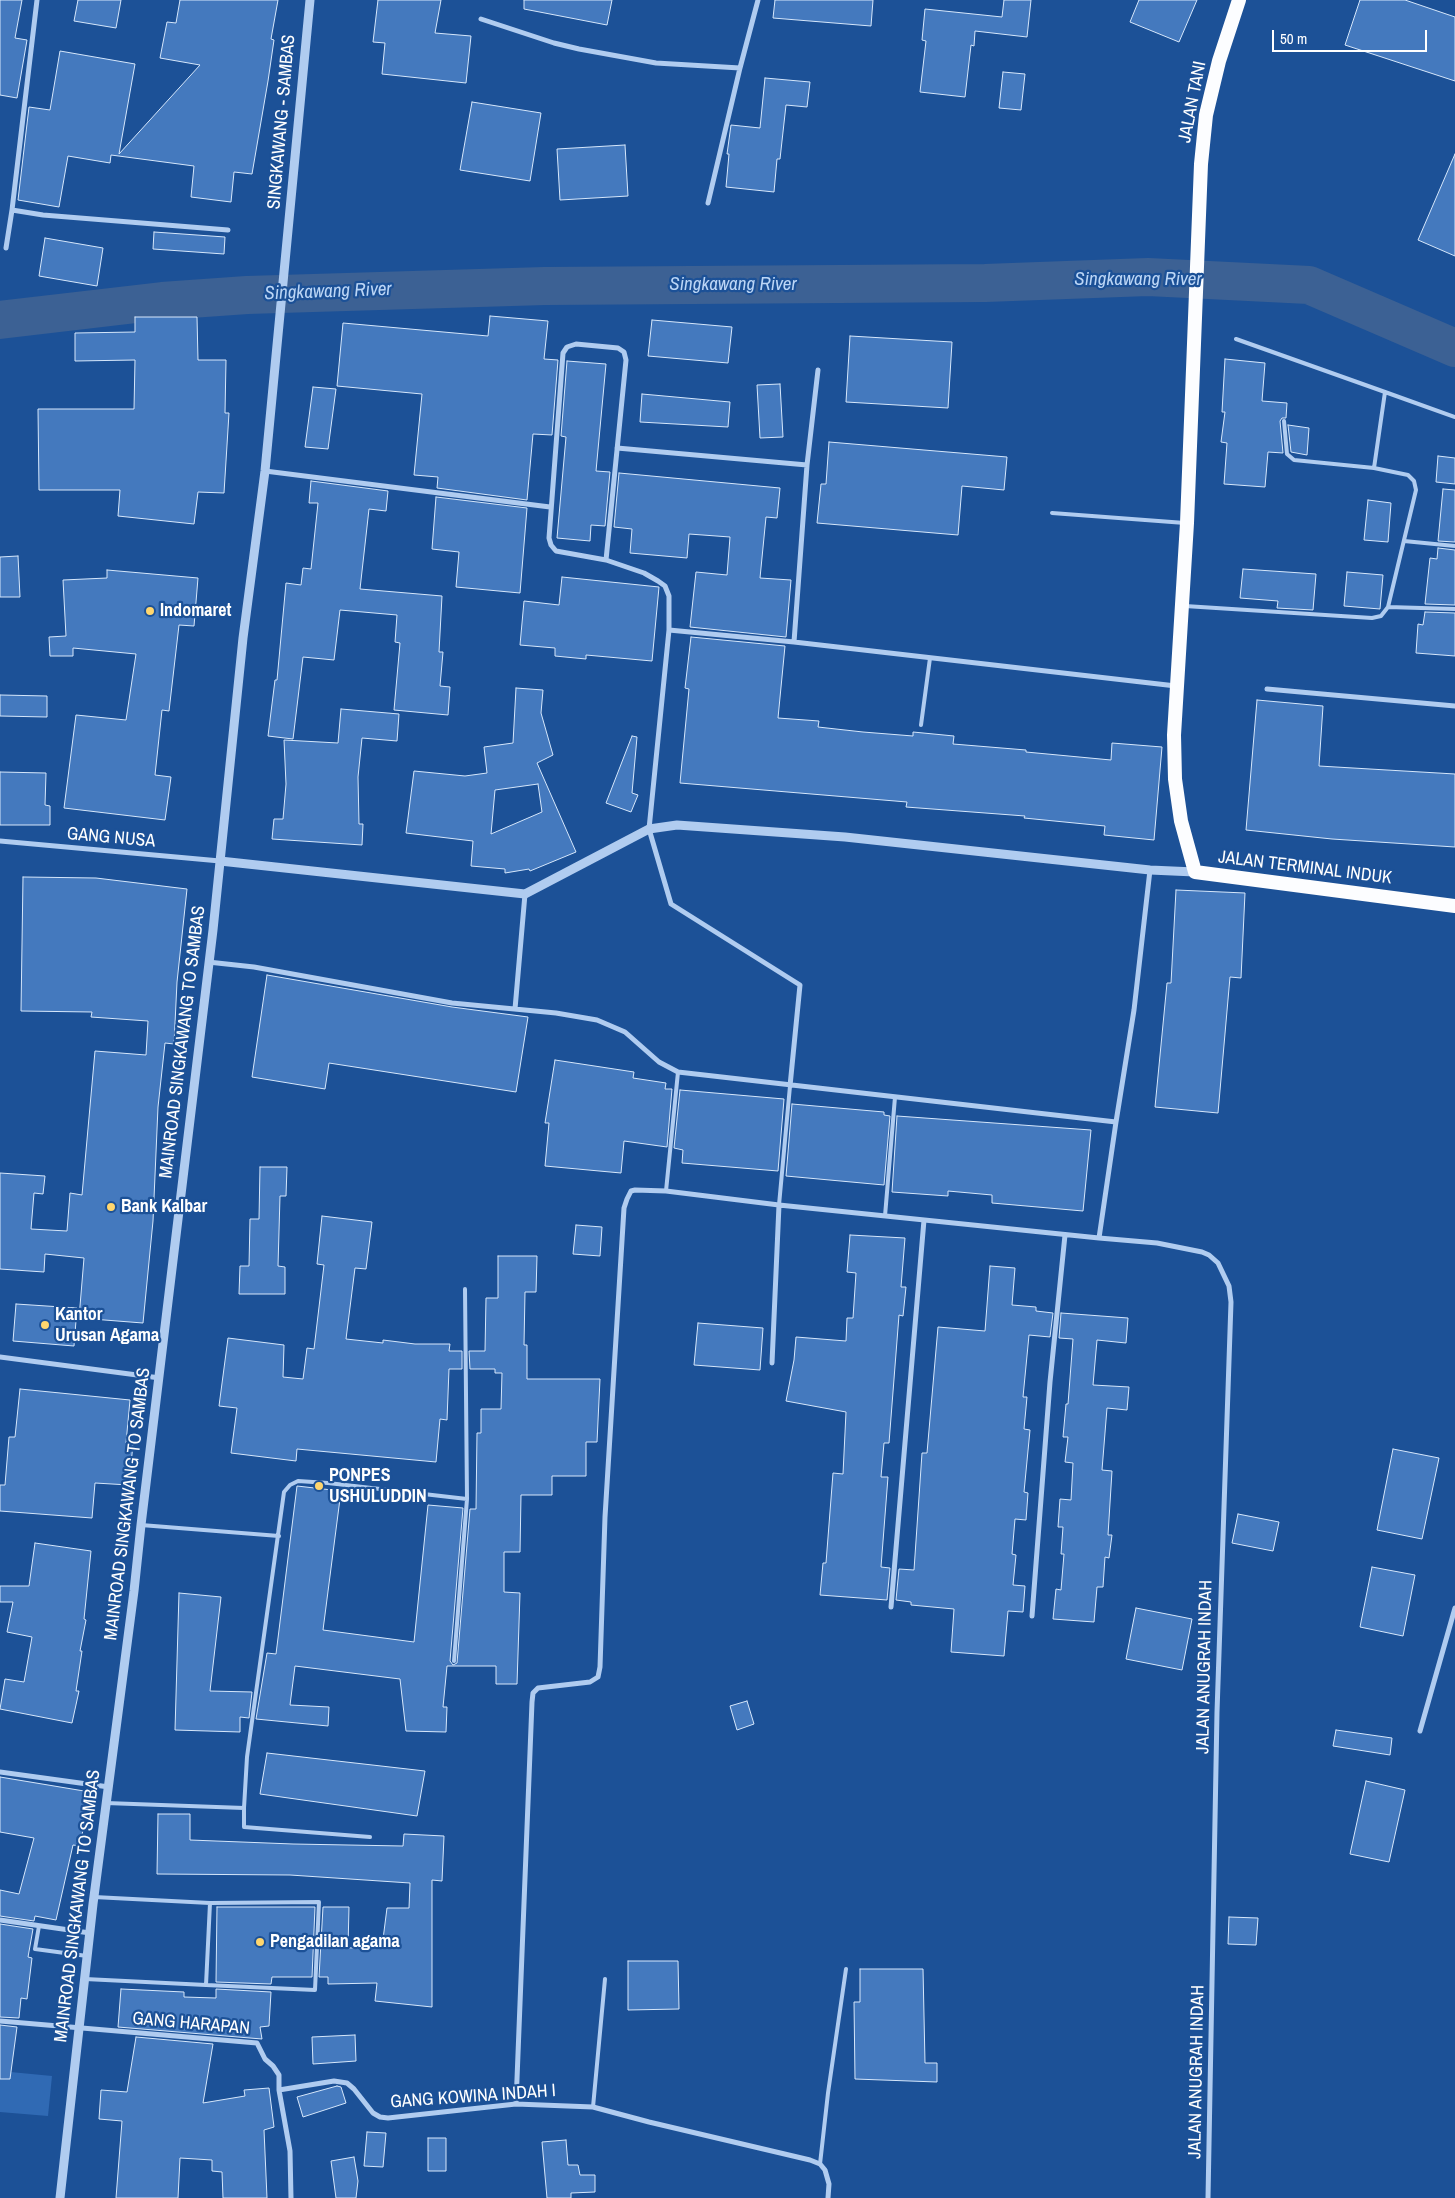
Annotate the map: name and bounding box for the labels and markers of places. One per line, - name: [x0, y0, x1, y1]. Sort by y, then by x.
- place label: Indomaret: [160, 600, 231, 622]
- marker: Indomaret: [144, 605, 156, 617]
- place label: Bank Kalbar: [121, 1196, 207, 1218]
- marker: Bank Kalbar: [105, 1201, 117, 1213]
- place label: Kantor Urusan Agama: [55, 1304, 159, 1346]
- marker: Kantor Urusan Agama: [39, 1319, 51, 1331]
- place label: PONPES USHULUDDIN: [329, 1465, 427, 1508]
- marker: PONPES USHULUDDIN: [313, 1480, 325, 1492]
- place label: Pengadilan agama: [270, 1931, 400, 1953]
- marker: Pengadilan agama: [254, 1936, 266, 1948]

